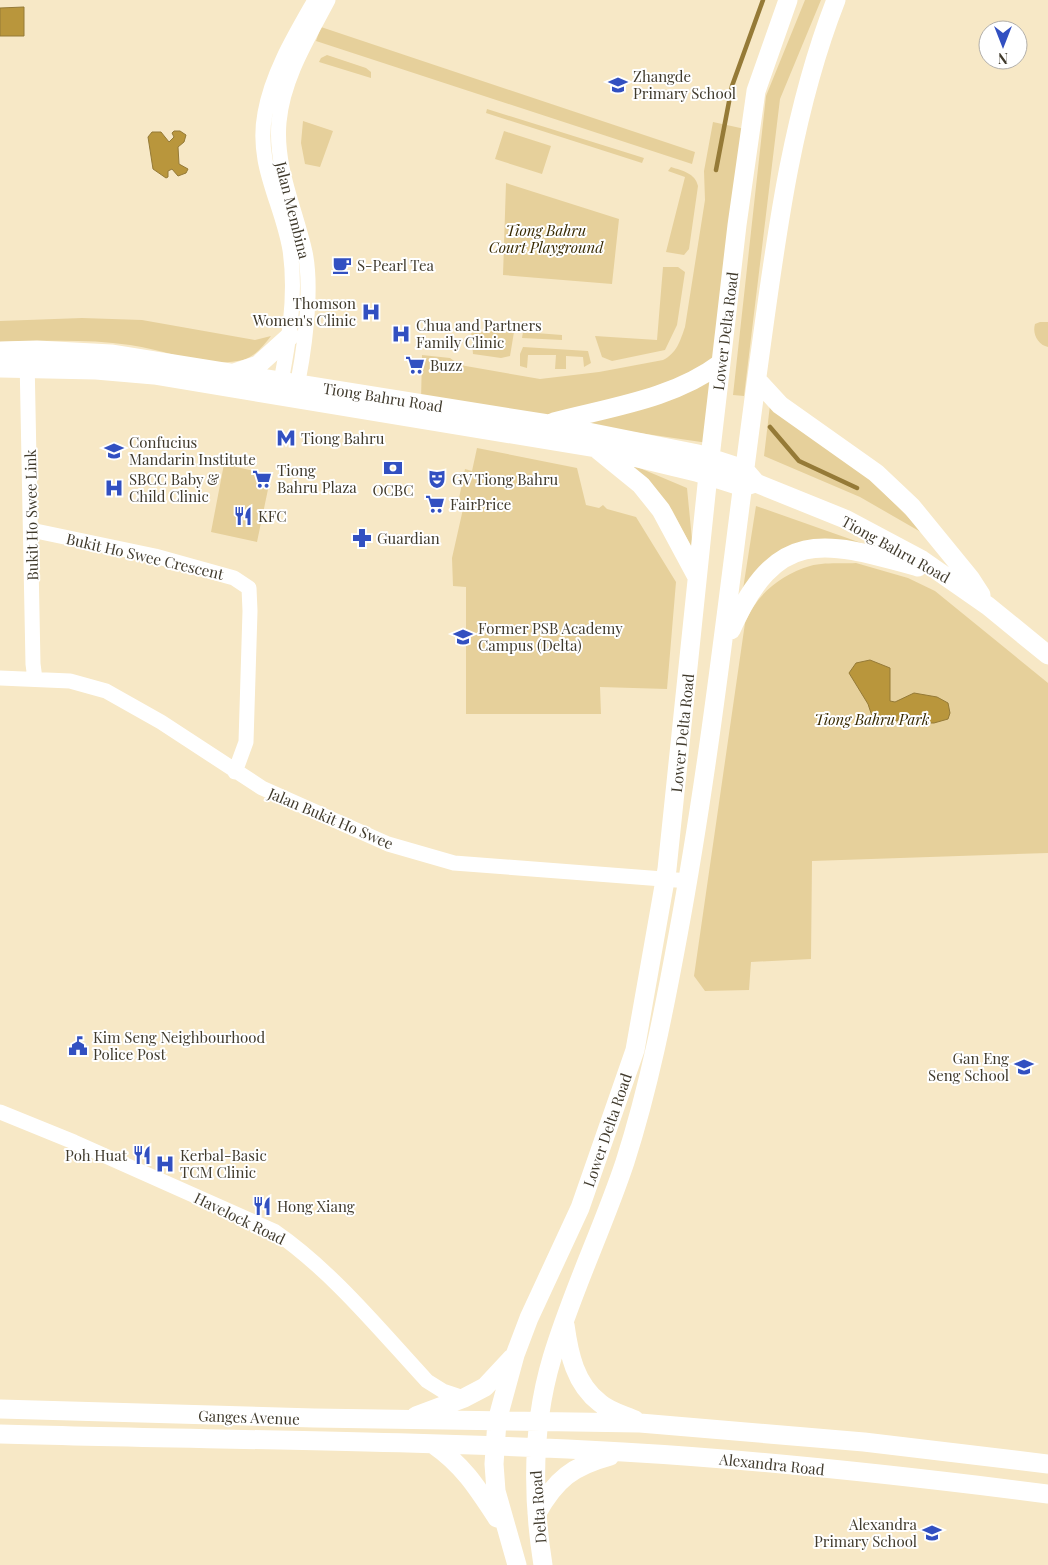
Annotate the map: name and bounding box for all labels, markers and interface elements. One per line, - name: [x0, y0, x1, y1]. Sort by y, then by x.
- north arrow: [978, 20, 1028, 70]
- text: N: [998, 49, 1008, 68]
- place label: Zhangde Primary School: [633, 66, 736, 103]
- school or university icon: Zhangde Primary School: [607, 74, 629, 96]
- street label: Jalan Membina: [271, 158, 315, 261]
- park label: Tiong Bahru Court Playground: [489, 220, 604, 257]
- cafe icon: S-Pearl Tea: [331, 254, 353, 276]
- place label: S-Pearl Tea: [357, 255, 435, 275]
- street label: Lower Delta Road: [708, 270, 742, 391]
- place label: Thomson Women's Clinic: [252, 293, 356, 330]
- hospital icon: Thomson Women's Clinic: [360, 301, 382, 323]
- place label: Chua and Partners Family Clinic: [416, 315, 542, 352]
- hospital icon: Chua and Partners Family Clinic: [390, 323, 412, 345]
- supermarket icon: Buzz: [404, 354, 426, 376]
- place label: Buzz: [430, 355, 462, 375]
- street label: Tiong Bahru Road: [322, 378, 445, 416]
- metro station icon: Tiong Bahru: [275, 427, 297, 449]
- place label: Tiong Bahru: [301, 428, 385, 448]
- place label: Confucius Mandarin Institute: [129, 432, 256, 469]
- school or university icon: Confucius Mandarin Institute: [103, 440, 125, 462]
- street label: Bukit Ho Swee Link: [20, 448, 42, 581]
- bank icon: OCBC: [382, 457, 404, 479]
- place label: Tiong Bahru Plaza: [277, 460, 357, 497]
- supermarket icon: Tiong Bahru Plaza: [251, 468, 273, 490]
- theatre icon: GV Tiong Bahru: [426, 468, 448, 490]
- place label: SBCC Baby & Child Clinic: [129, 469, 220, 506]
- place label: GV Tiong Bahru: [452, 469, 559, 489]
- hospital icon: SBCC Baby & Child Clinic: [103, 477, 125, 499]
- place label: OCBC: [372, 480, 414, 500]
- supermarket icon: FairPrice: [424, 493, 446, 515]
- place label: FairPrice: [450, 494, 511, 514]
- restaurant icon: KFC: [232, 505, 254, 527]
- place label: KFC: [258, 506, 287, 526]
- street label: Tiong Bahru Road: [838, 511, 954, 587]
- pharmacy icon: Guardian: [351, 527, 373, 549]
- street label: Bukit Ho Swee Crescent: [64, 528, 226, 584]
- place label: Guardian: [377, 528, 440, 548]
- place label: Former PSB Academy Campus (Delta): [478, 618, 623, 655]
- school or university icon: Former PSB Academy Campus (Delta): [452, 626, 474, 648]
- street label: Lower Delta Road: [666, 672, 698, 793]
- park label: Tiong Bahru Park: [815, 709, 930, 729]
- street label: Jalan Bukit Ho Swee: [265, 782, 396, 853]
- place label: Kim Seng Neighbourhood Police Post: [93, 1027, 265, 1064]
- public building icon: Kim Seng Neighbourhood Police Post: [67, 1035, 89, 1057]
- place label: Gan Eng Seng School: [928, 1048, 1009, 1085]
- school or university icon: Gan Eng Seng School: [1013, 1056, 1035, 1078]
- street label: Lower Delta Road: [578, 1070, 636, 1190]
- restaurant icon: Poh Huat: [131, 1144, 153, 1166]
- place label: Poh Huat: [65, 1145, 128, 1165]
- place label: Kerbal-Basic TCM Clinic: [180, 1145, 267, 1182]
- hospital icon: Kerbal-Basic TCM Clinic: [154, 1153, 176, 1175]
- street label: Havelock Road: [191, 1187, 289, 1249]
- restaurant icon: Hong Xiang: [251, 1195, 273, 1217]
- place label: Hong Xiang: [277, 1196, 355, 1216]
- street label: Ganges Avenue: [198, 1405, 300, 1429]
- street label: Alexandra Road: [717, 1448, 826, 1479]
- street label: Delta Road: [525, 1470, 551, 1544]
- place label: Alexandra Primary School: [814, 1514, 918, 1551]
- school or university icon: Alexandra Primary School: [921, 1522, 943, 1544]

